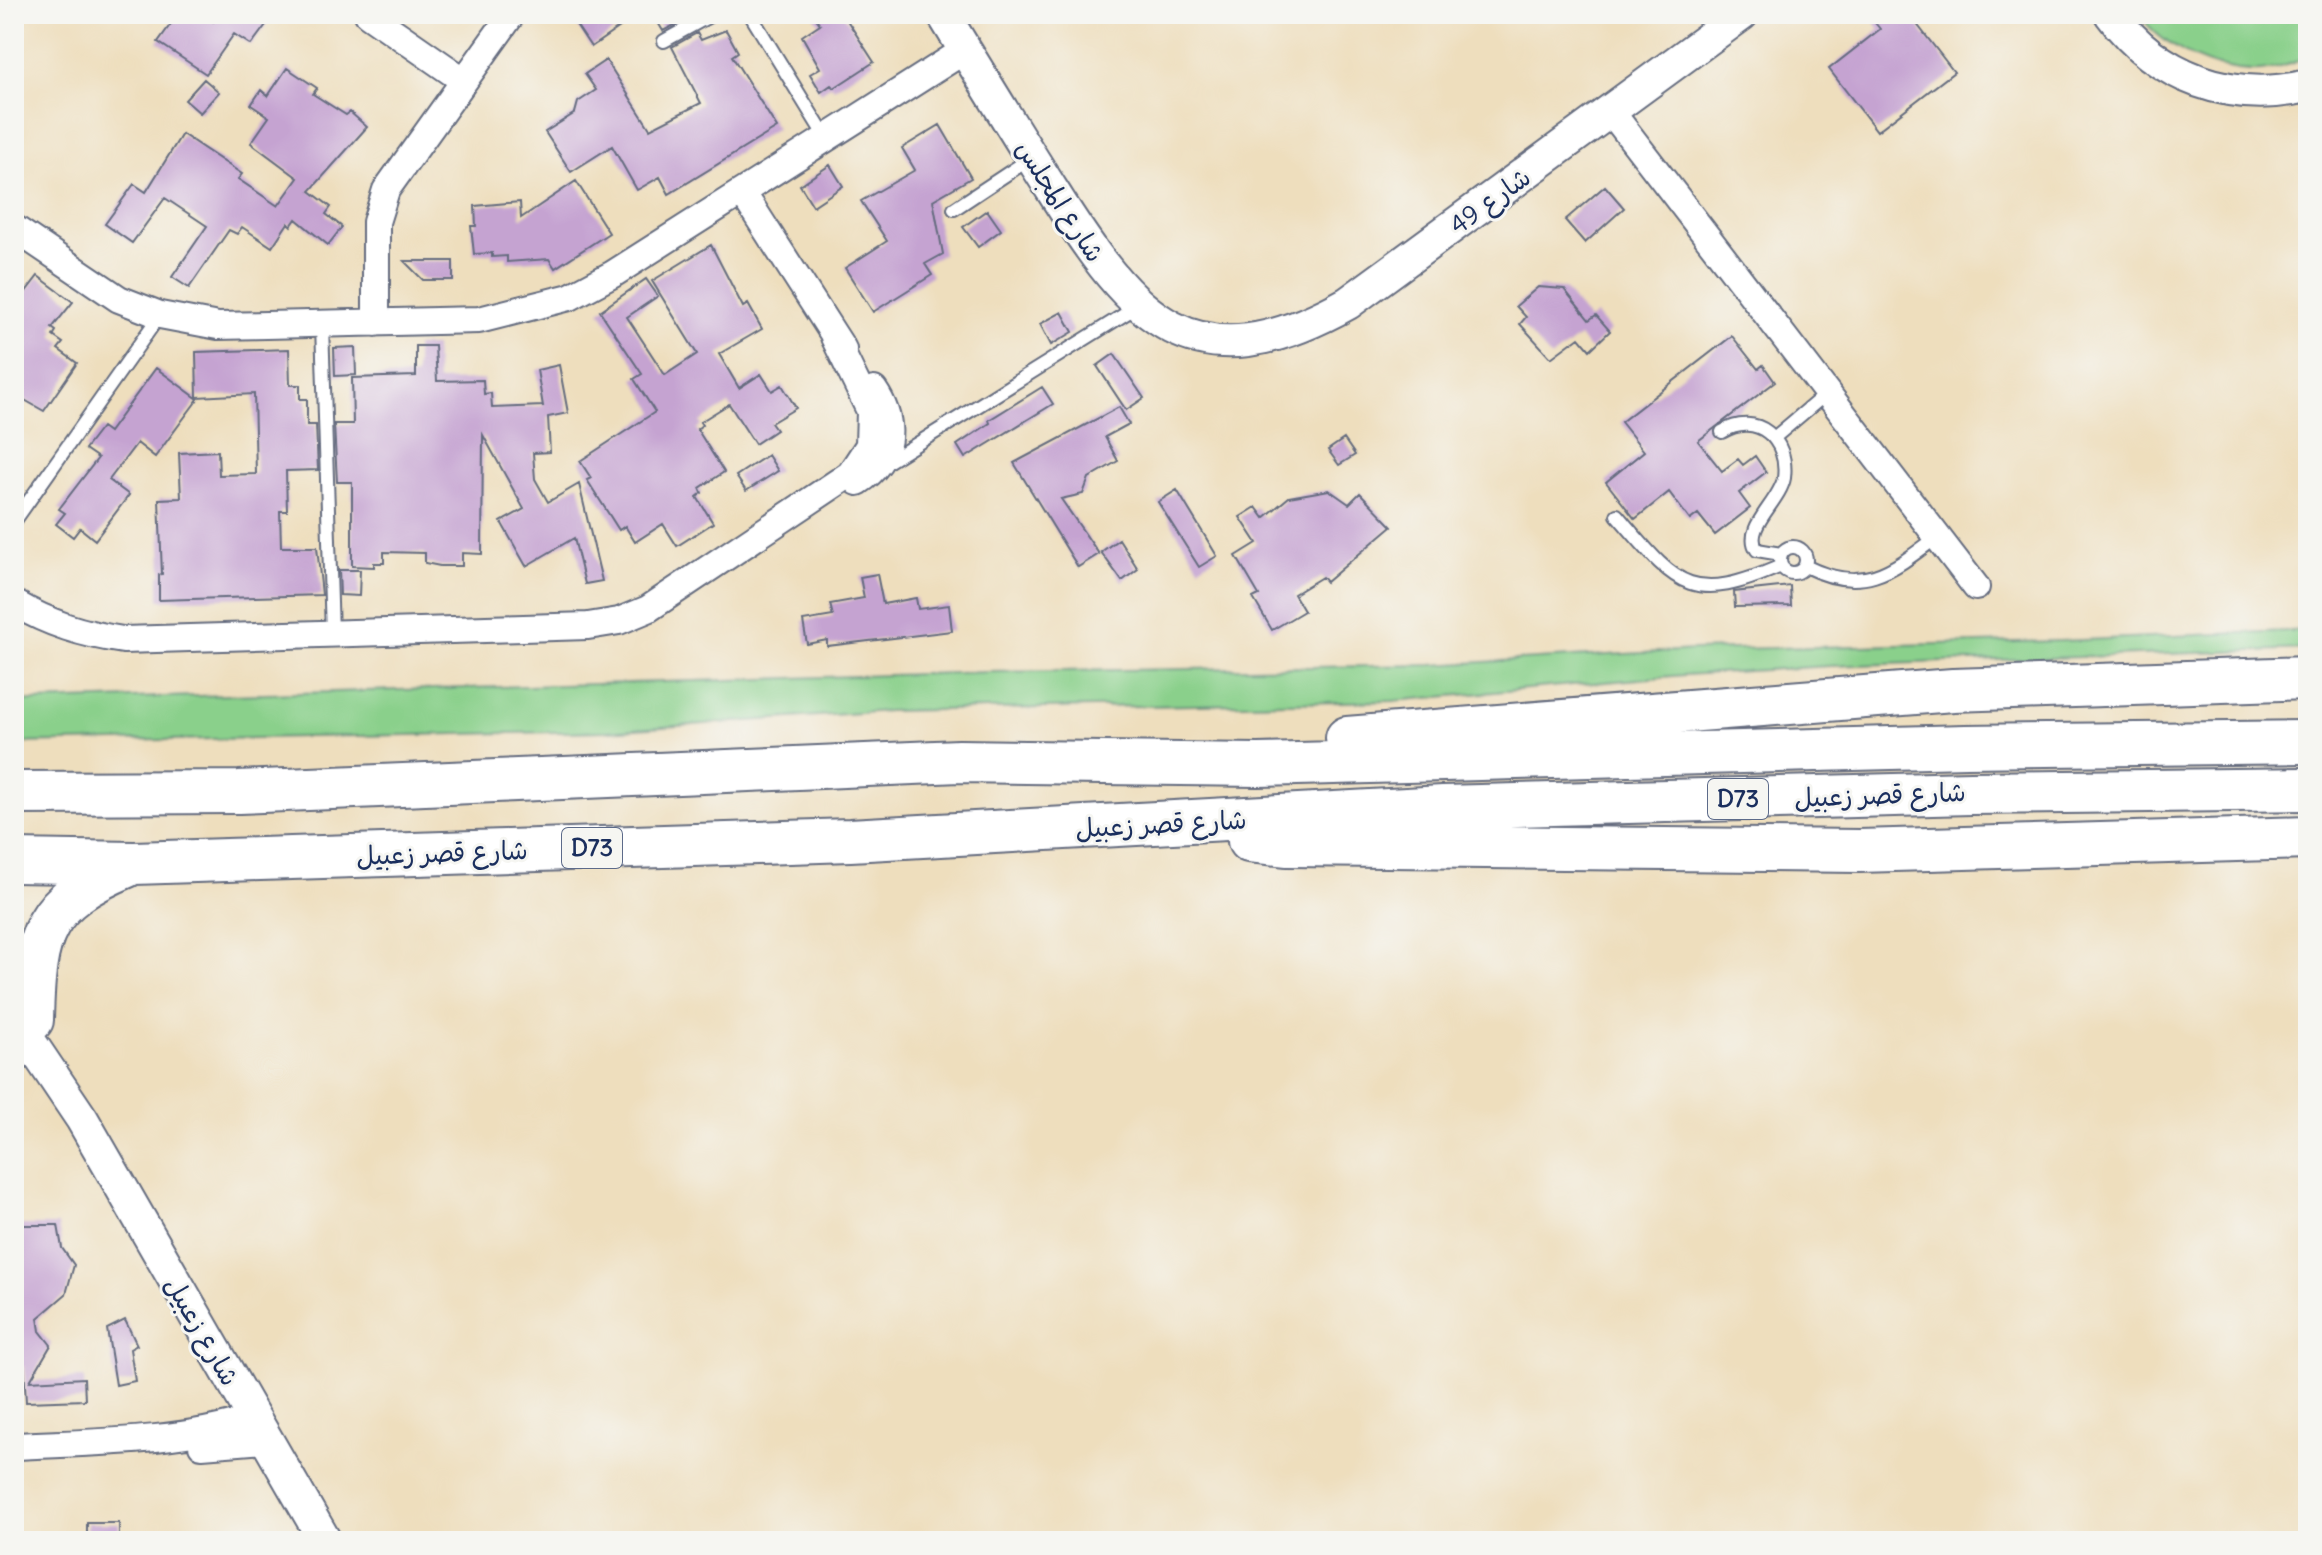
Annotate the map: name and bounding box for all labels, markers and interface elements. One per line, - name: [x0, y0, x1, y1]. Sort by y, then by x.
- street label: شارع المجلس: [1007, 134, 1112, 269]
- street label: شارع 49: [1443, 160, 1538, 243]
- street label: شارع قصر زعبيل: [1794, 775, 1966, 816]
- road number: D73: [1708, 779, 1768, 819]
- street label: شارع قصر زعبيل: [1074, 803, 1248, 846]
- road number: D73: [562, 828, 622, 868]
- street label: شارع قصر زعبيل: [356, 833, 528, 874]
- street label: شارع زعبيل: [156, 1270, 247, 1392]

